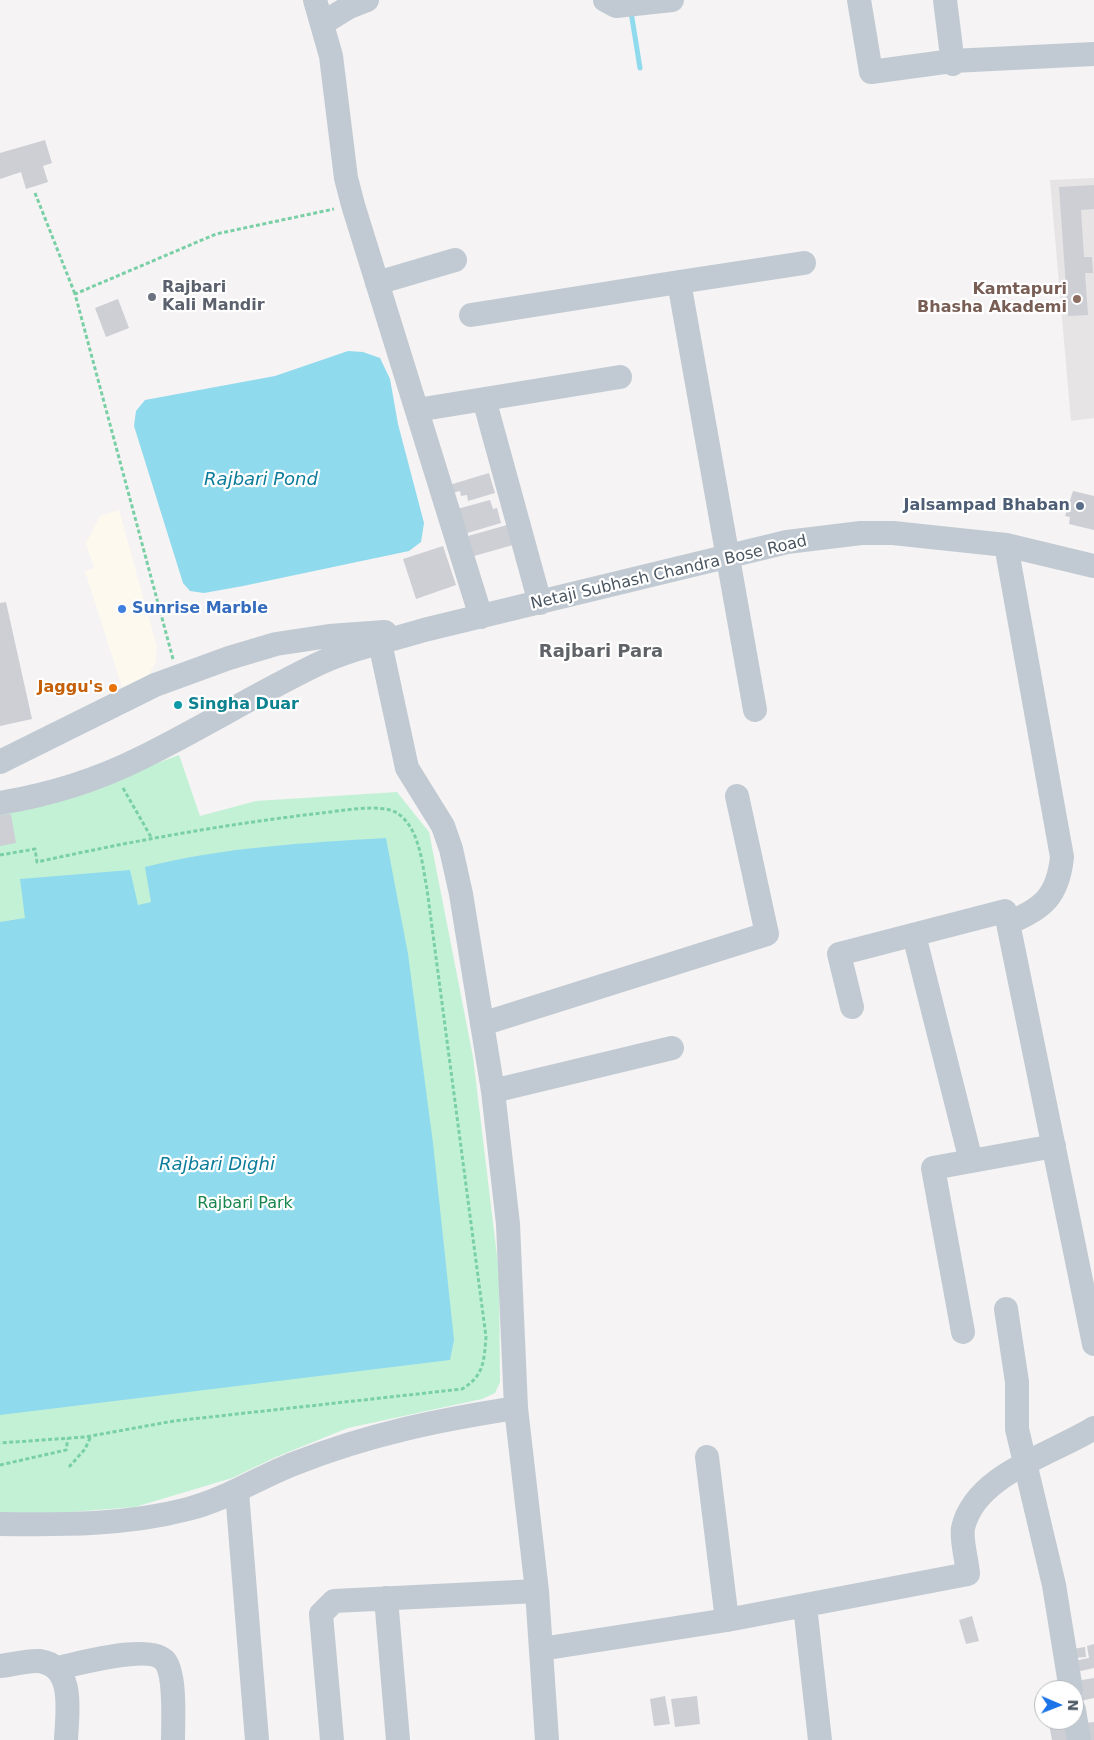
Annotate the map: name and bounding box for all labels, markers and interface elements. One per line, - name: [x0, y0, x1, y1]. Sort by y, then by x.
- place label: Rajbari Kali Mandir: [162, 278, 265, 316]
- place label: Kamtapuri Bhasha Akademi: [917, 280, 1067, 318]
- marker: Rajbari Kali Mandir: [146, 291, 158, 303]
- marker: Kamtapuri Bhasha Akademi: [1071, 293, 1083, 305]
- water label: Rajbari Pond: [204, 469, 318, 491]
- place label: Jalsampad Bhaban: [903, 496, 1070, 516]
- marker: Jalsampad Bhaban: [1074, 500, 1086, 512]
- street label: Netaji Subhash Chandra Bose Road: [529, 532, 809, 614]
- place label: Sunrise Marble: [132, 599, 268, 619]
- marker: Sunrise Marble: [116, 603, 128, 615]
- district label: Rajbari Para: [539, 641, 663, 663]
- place label: Jaggu's: [38, 678, 103, 698]
- marker: Jaggu's: [107, 682, 119, 694]
- place label: Singha Duar: [188, 695, 299, 715]
- marker: Singha Duar: [172, 699, 184, 711]
- water label: Rajbari Dighi: [159, 1154, 275, 1176]
- park label: Rajbari Park: [197, 1194, 293, 1214]
- north arrow: [1034, 1680, 1084, 1730]
- text: N: [1065, 1699, 1081, 1711]

